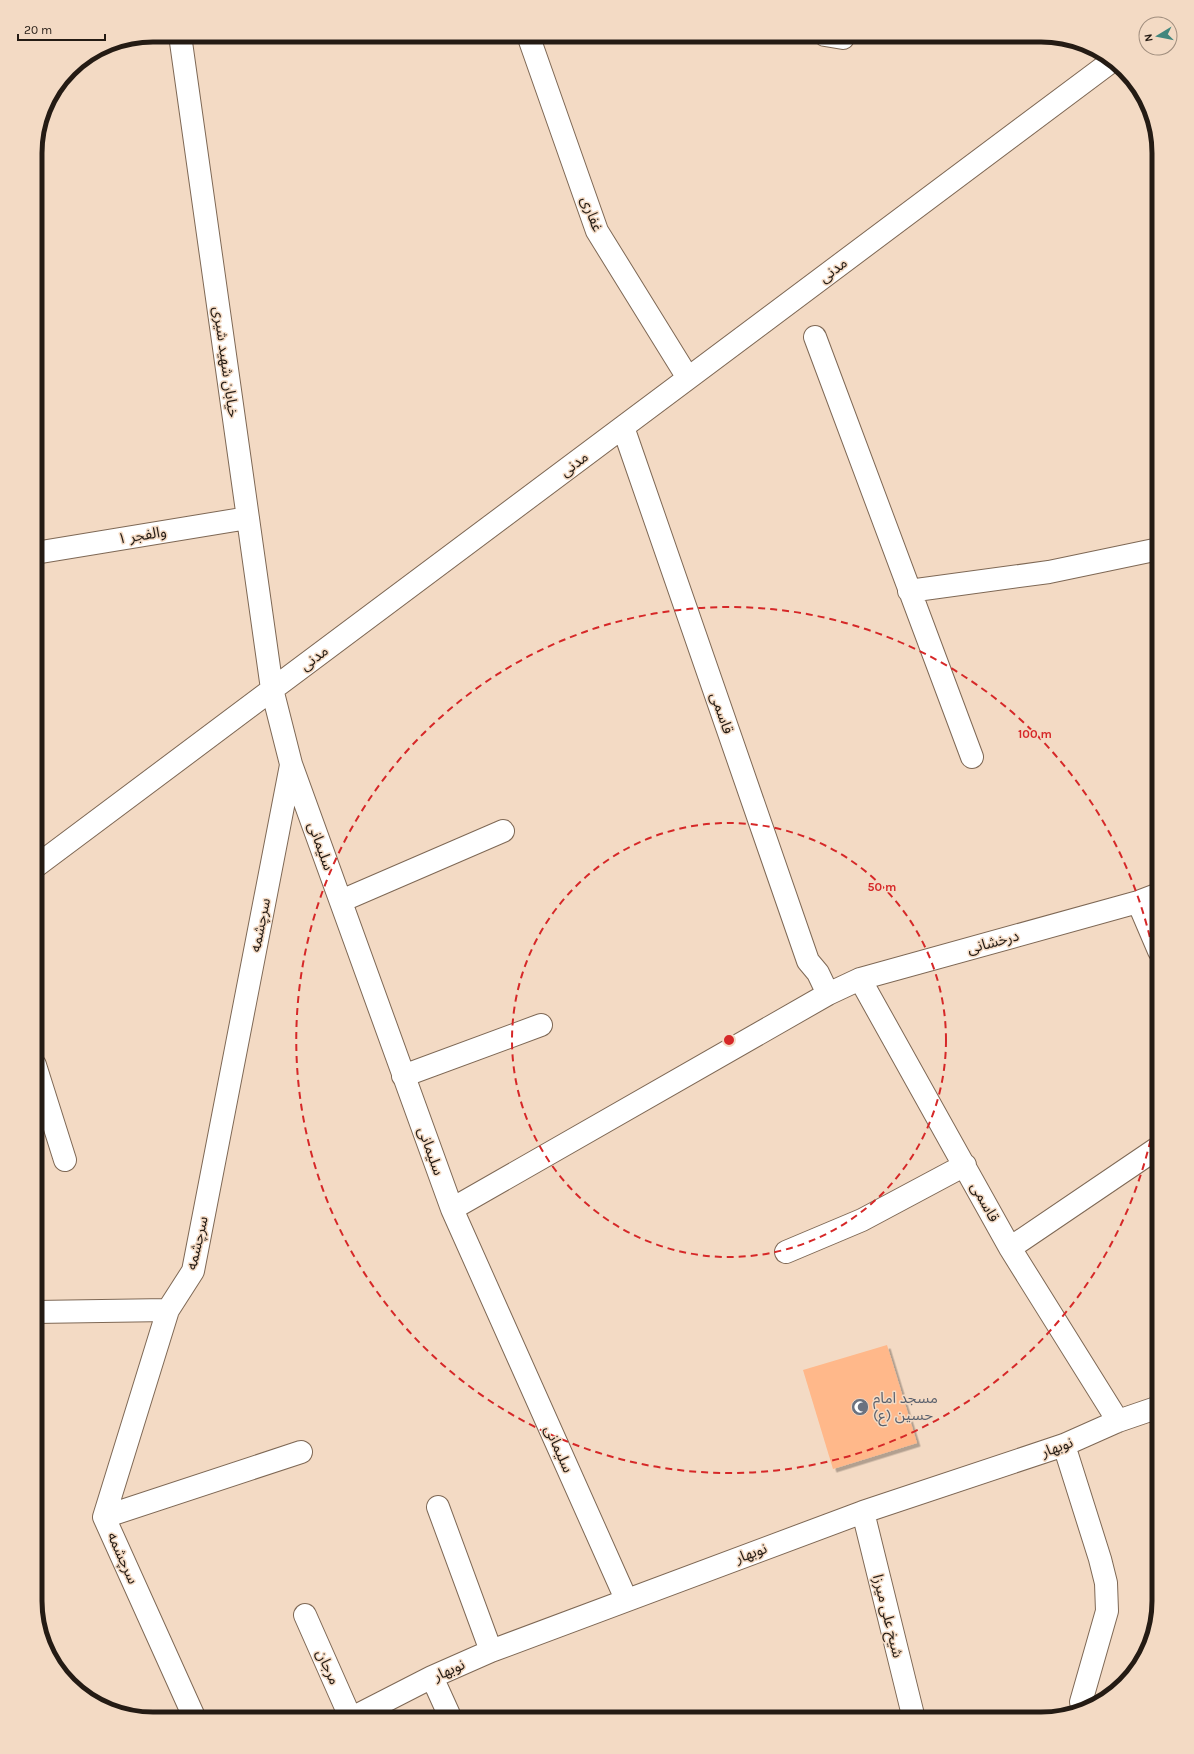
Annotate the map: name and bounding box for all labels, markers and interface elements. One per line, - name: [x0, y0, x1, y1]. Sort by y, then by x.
- scale bar: [18, 16, 105, 42]
- north arrow: [1138, 16, 1178, 56]
- text: 20 m: [24, 23, 52, 37]
- text: N: [1142, 33, 1156, 43]
- street label: غفاری: [577, 194, 607, 235]
- street label: مدنی: [815, 254, 851, 286]
- street label: خیابان شهید شیری: [209, 305, 243, 419]
- street label: مدنی: [556, 448, 592, 480]
- street label: والفجر ۱: [116, 522, 168, 548]
- street label: مدنی: [296, 642, 332, 674]
- street label: قاسمی: [707, 690, 738, 736]
- text: 100 m: [1018, 727, 1052, 741]
- street label: سلیمانی: [304, 819, 338, 873]
- text: 50 m: [868, 880, 897, 894]
- street label: سرچشمه: [246, 896, 275, 954]
- street label: درخشانی: [965, 926, 1021, 958]
- centre of rings: [722, 1033, 736, 1047]
- street label: سلیمانی: [414, 1124, 448, 1178]
- street label: قاسمی: [967, 1179, 1003, 1225]
- street label: سرچشمه: [182, 1214, 213, 1272]
- place label: مسجد امام حسین (ع): [873, 1389, 938, 1427]
- mosque icon: مسجد امام حسین (ع): [850, 1397, 870, 1417]
- street label: سلیمانی: [541, 1423, 577, 1476]
- street label: نوبهار: [1038, 1433, 1075, 1461]
- street label: سرچشمه: [103, 1529, 142, 1587]
- street label: نوبهار: [732, 1539, 769, 1567]
- street label: شیخ علی میرزا: [866, 1572, 907, 1661]
- street label: مرجان: [312, 1647, 344, 1687]
- street label: نوبهار: [430, 1655, 468, 1685]

